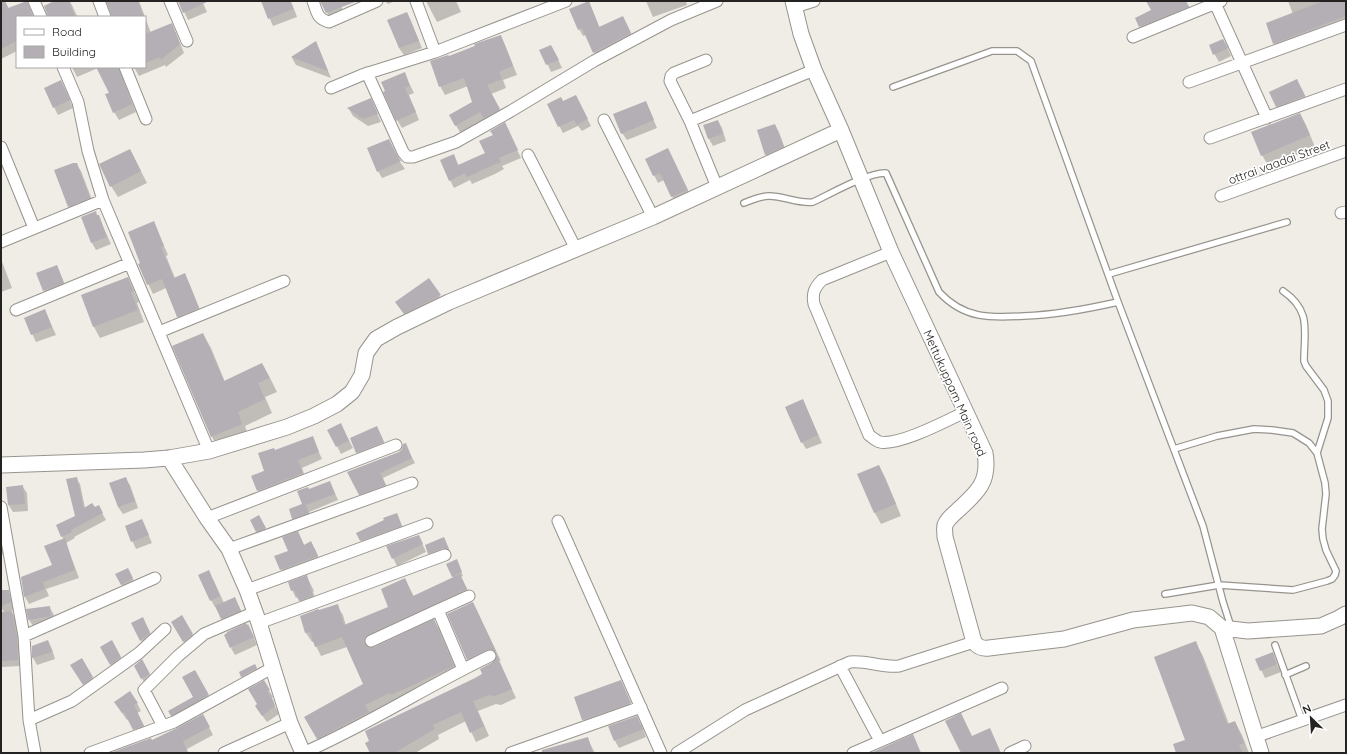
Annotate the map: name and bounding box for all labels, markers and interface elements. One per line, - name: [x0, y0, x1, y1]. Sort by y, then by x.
- legend: [16, 16, 146, 68]
- text: Road: [52, 24, 82, 39]
- text: Building: [52, 44, 96, 59]
- street label: ottrai vaadai Street: [1226, 137, 1332, 187]
- street label: Mettukuppam Main road: [920, 327, 990, 459]
- north arrow: [1291, 698, 1331, 738]
- text: N: [1300, 701, 1313, 717]

